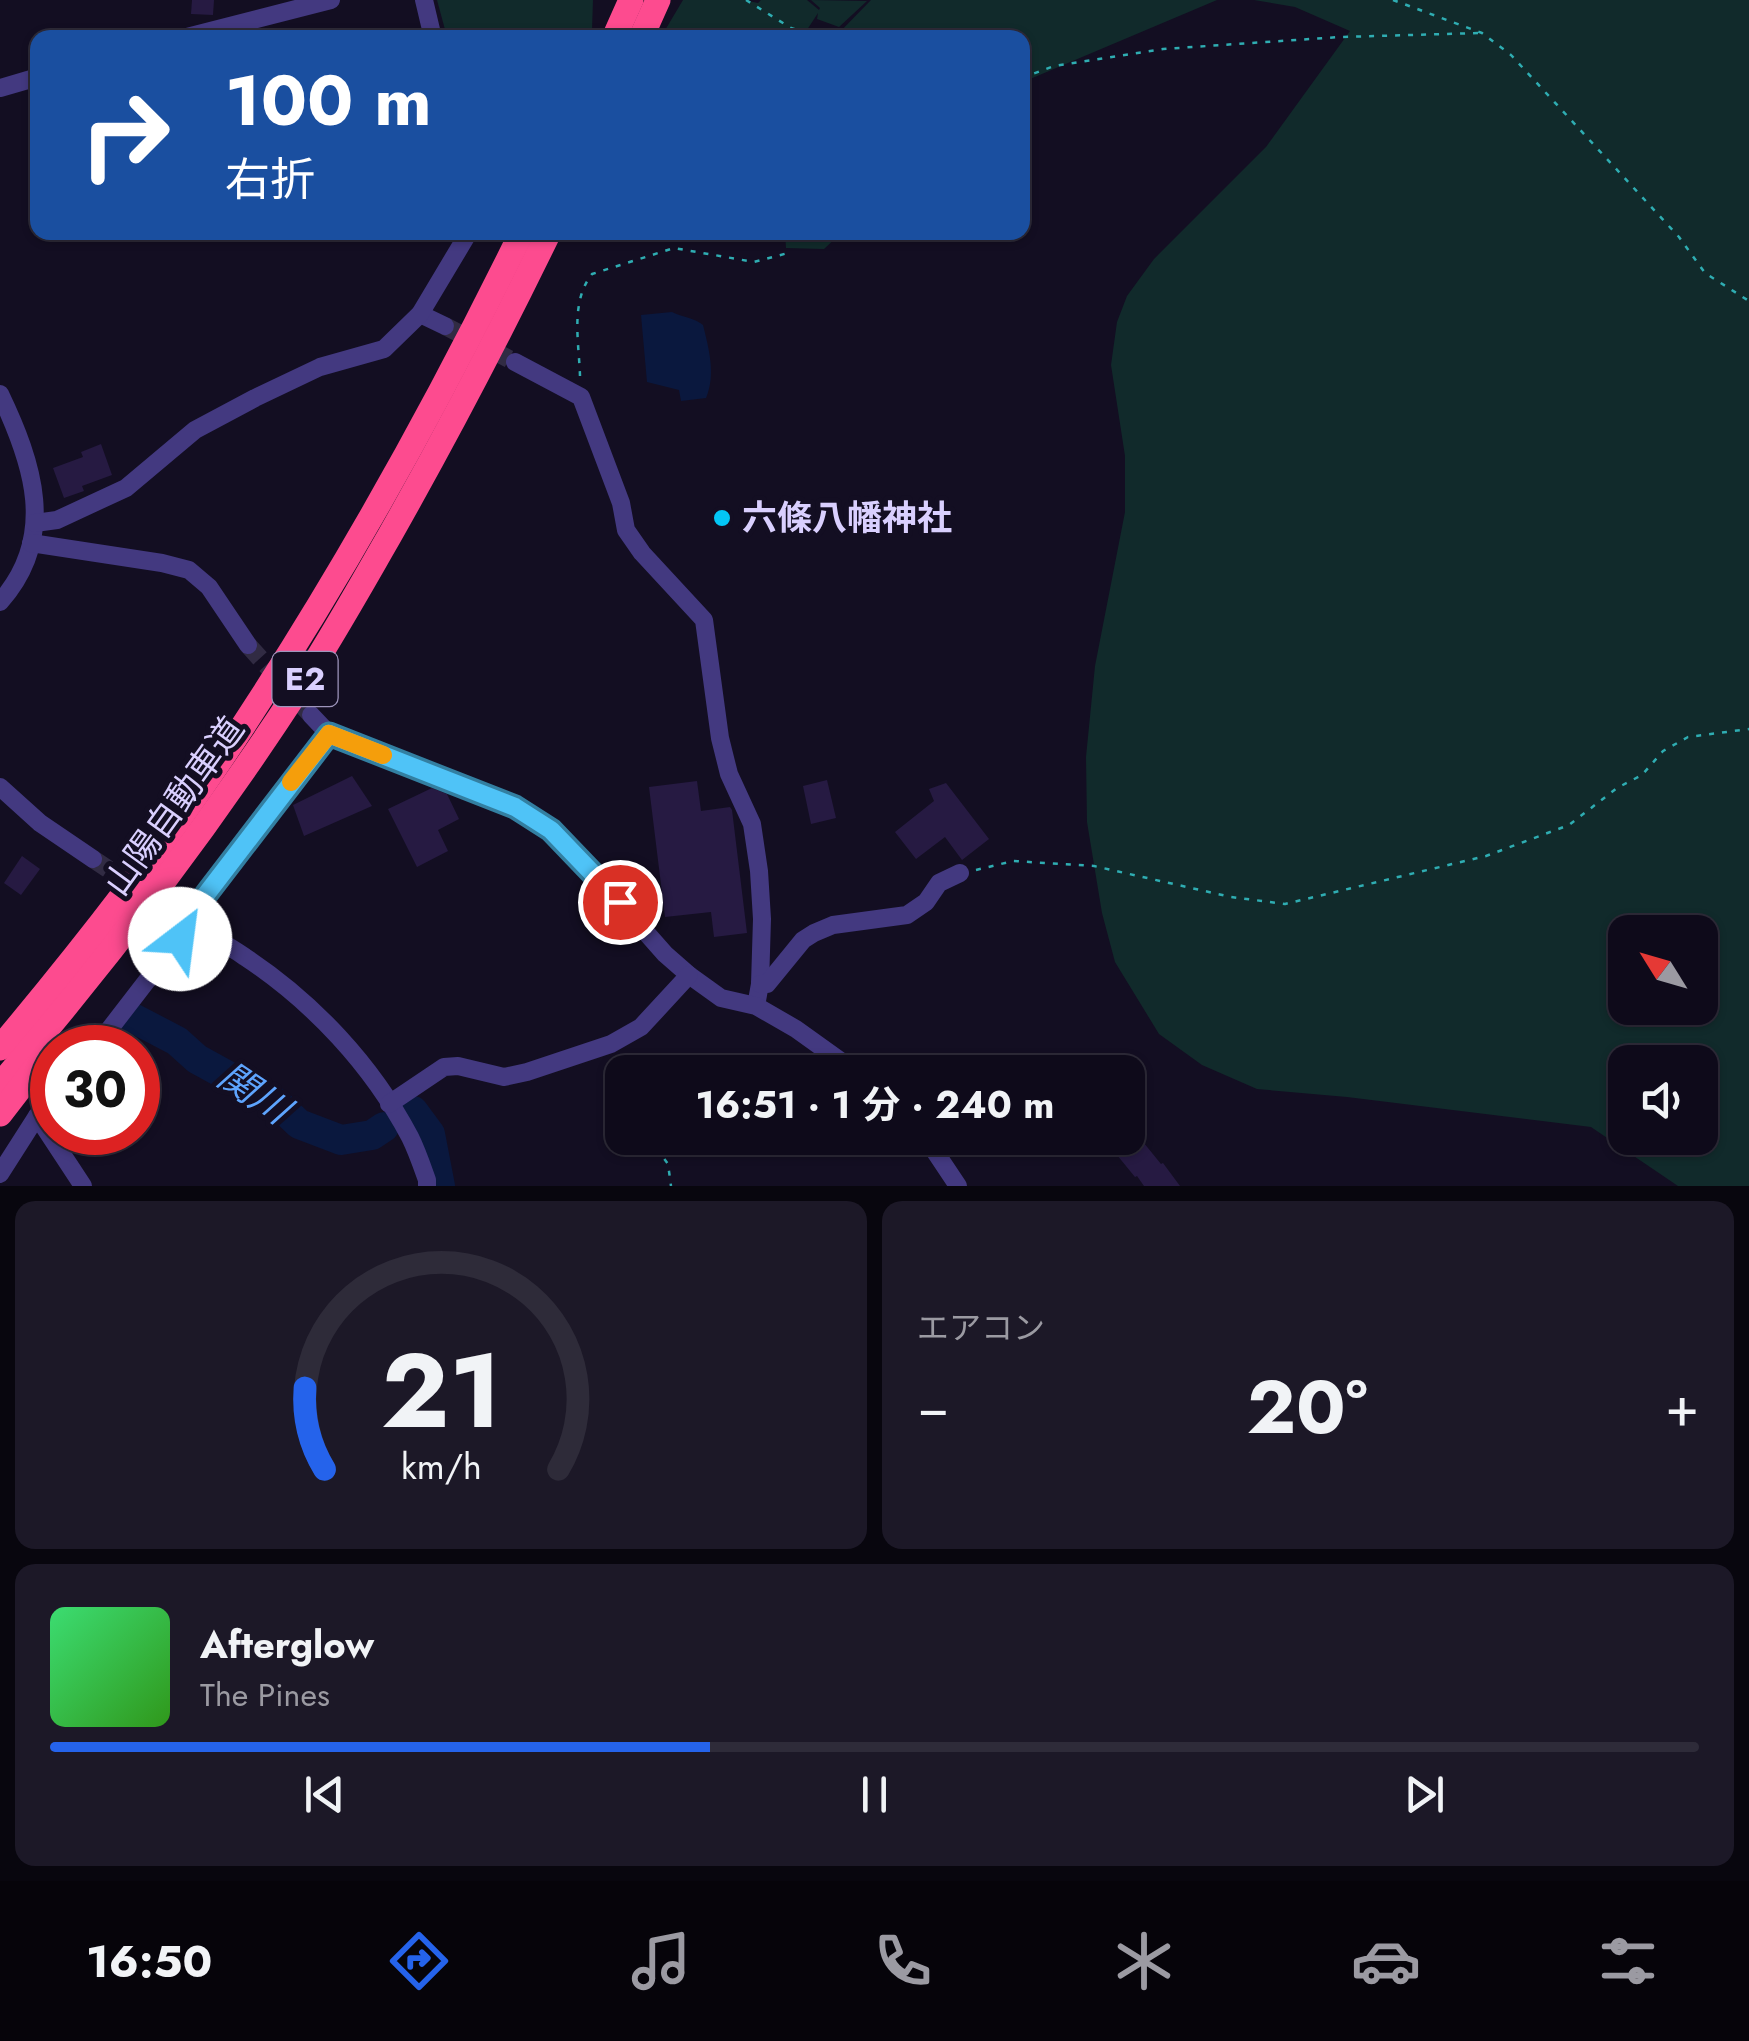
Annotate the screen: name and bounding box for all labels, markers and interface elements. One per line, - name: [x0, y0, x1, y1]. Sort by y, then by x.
- text: 100 m: [225, 50, 432, 151]
- icon: right: [60, 70, 190, 200]
- text: 右折: [225, 147, 315, 212]
- place label: 六條八幡神社: [742, 493, 952, 543]
- marker: 六條八幡神社: [711, 507, 733, 529]
- road number: E2: [272, 652, 338, 706]
- street label: 山陽自動車道: [92, 706, 256, 906]
- pin: [578, 860, 663, 945]
- icon: arrive: [593, 875, 648, 930]
- position arrow: [128, 887, 232, 991]
- north arrow: [1608, 915, 1718, 1025]
- map controls: [1608, 915, 1718, 1155]
- speed limit sign: 30: [30, 1025, 160, 1155]
- button: sound: [1608, 1045, 1718, 1155]
- water label: 関川: [207, 1049, 304, 1139]
- text: 16:51 · 1 分 · 240 m: [696, 1077, 1054, 1132]
- text: エアコン: [917, 1305, 1045, 1351]
- text: 21: [380, 1316, 502, 1466]
- text: 20°: [1247, 1353, 1368, 1461]
- text: −: [917, 1367, 949, 1447]
- text: +: [1665, 1367, 1699, 1447]
- text: km/h: [401, 1441, 481, 1492]
- text: Afterglow: [200, 1617, 374, 1672]
- text: The Pines: [200, 1672, 330, 1718]
- icon: previous: [297, 1767, 352, 1822]
- icon: pause: [847, 1767, 902, 1822]
- icon: next: [1397, 1767, 1452, 1822]
- icon: directions: [384, 1926, 454, 1996]
- icon: music: [626, 1926, 696, 1996]
- icon: phone: [868, 1926, 938, 1996]
- icon: climate: [1109, 1926, 1179, 1996]
- icon: car: [1351, 1926, 1421, 1996]
- icon: filters: [1593, 1926, 1663, 1996]
- text: 16:50: [86, 1929, 212, 1994]

